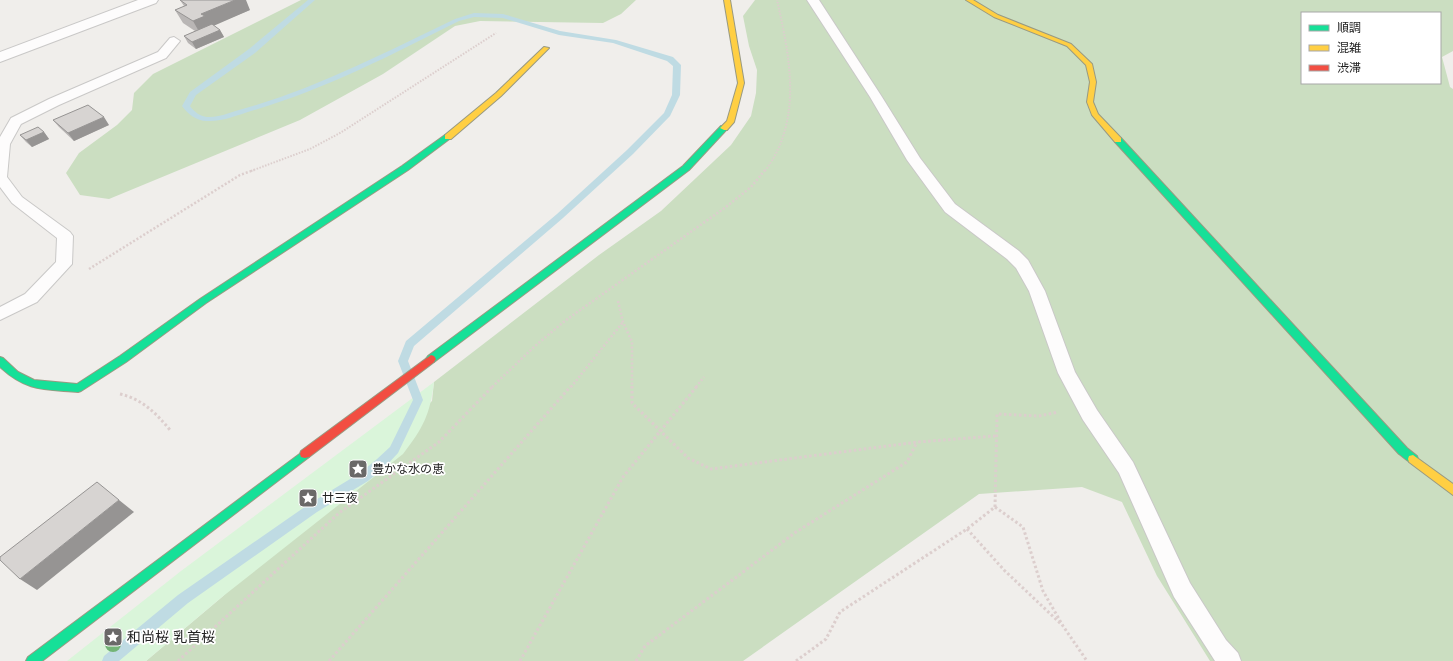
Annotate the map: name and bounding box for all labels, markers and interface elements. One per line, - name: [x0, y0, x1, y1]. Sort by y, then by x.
- legend: [1301, 12, 1441, 84]
- text: 順調: [1337, 21, 1361, 35]
- text: 混雑: [1337, 41, 1361, 55]
- text: 渋滞: [1337, 61, 1361, 75]
- place icon: 豊かな水の恵: [347, 458, 369, 480]
- place label: 豊かな水の恵: [372, 462, 444, 476]
- place icon: 廿三夜: [297, 487, 319, 509]
- place label: 廿三夜: [322, 491, 358, 505]
- place icon: 和尚桜 乳首桜: [102, 626, 124, 648]
- place label: 和尚桜 乳首桜: [127, 629, 215, 645]

